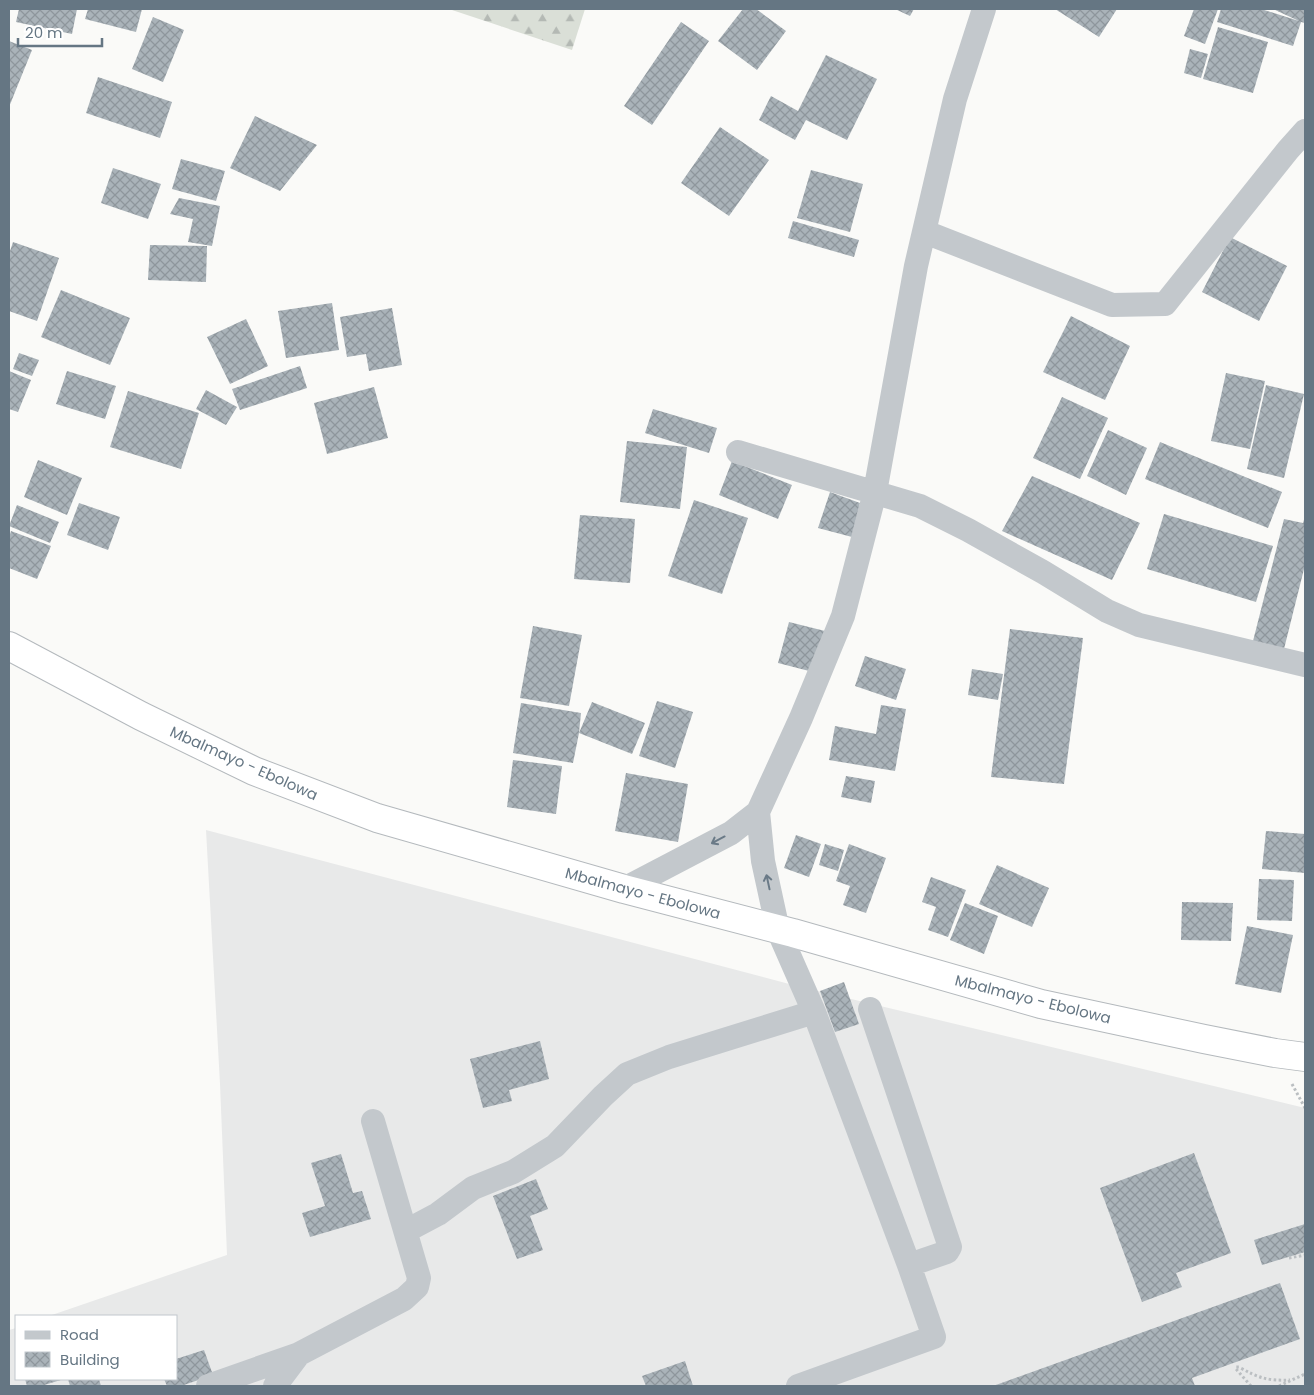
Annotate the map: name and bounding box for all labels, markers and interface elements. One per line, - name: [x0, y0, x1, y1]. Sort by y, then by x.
- scale bar: [18, 15, 101, 47]
- text: 20 m: [25, 22, 63, 43]
- street label: Mbalmayo - Ebolowa: [167, 721, 321, 805]
- one-way arrow: [711, 836, 726, 845]
- street label: Mbalmayo - Ebolowa: [563, 862, 723, 924]
- one-way arrow: [763, 875, 772, 891]
- street label: Mbalmayo - Ebolowa: [953, 969, 1113, 1029]
- legend: [15, 1315, 178, 1380]
- text: Road: [60, 1324, 99, 1345]
- text: Building: [60, 1349, 120, 1370]

